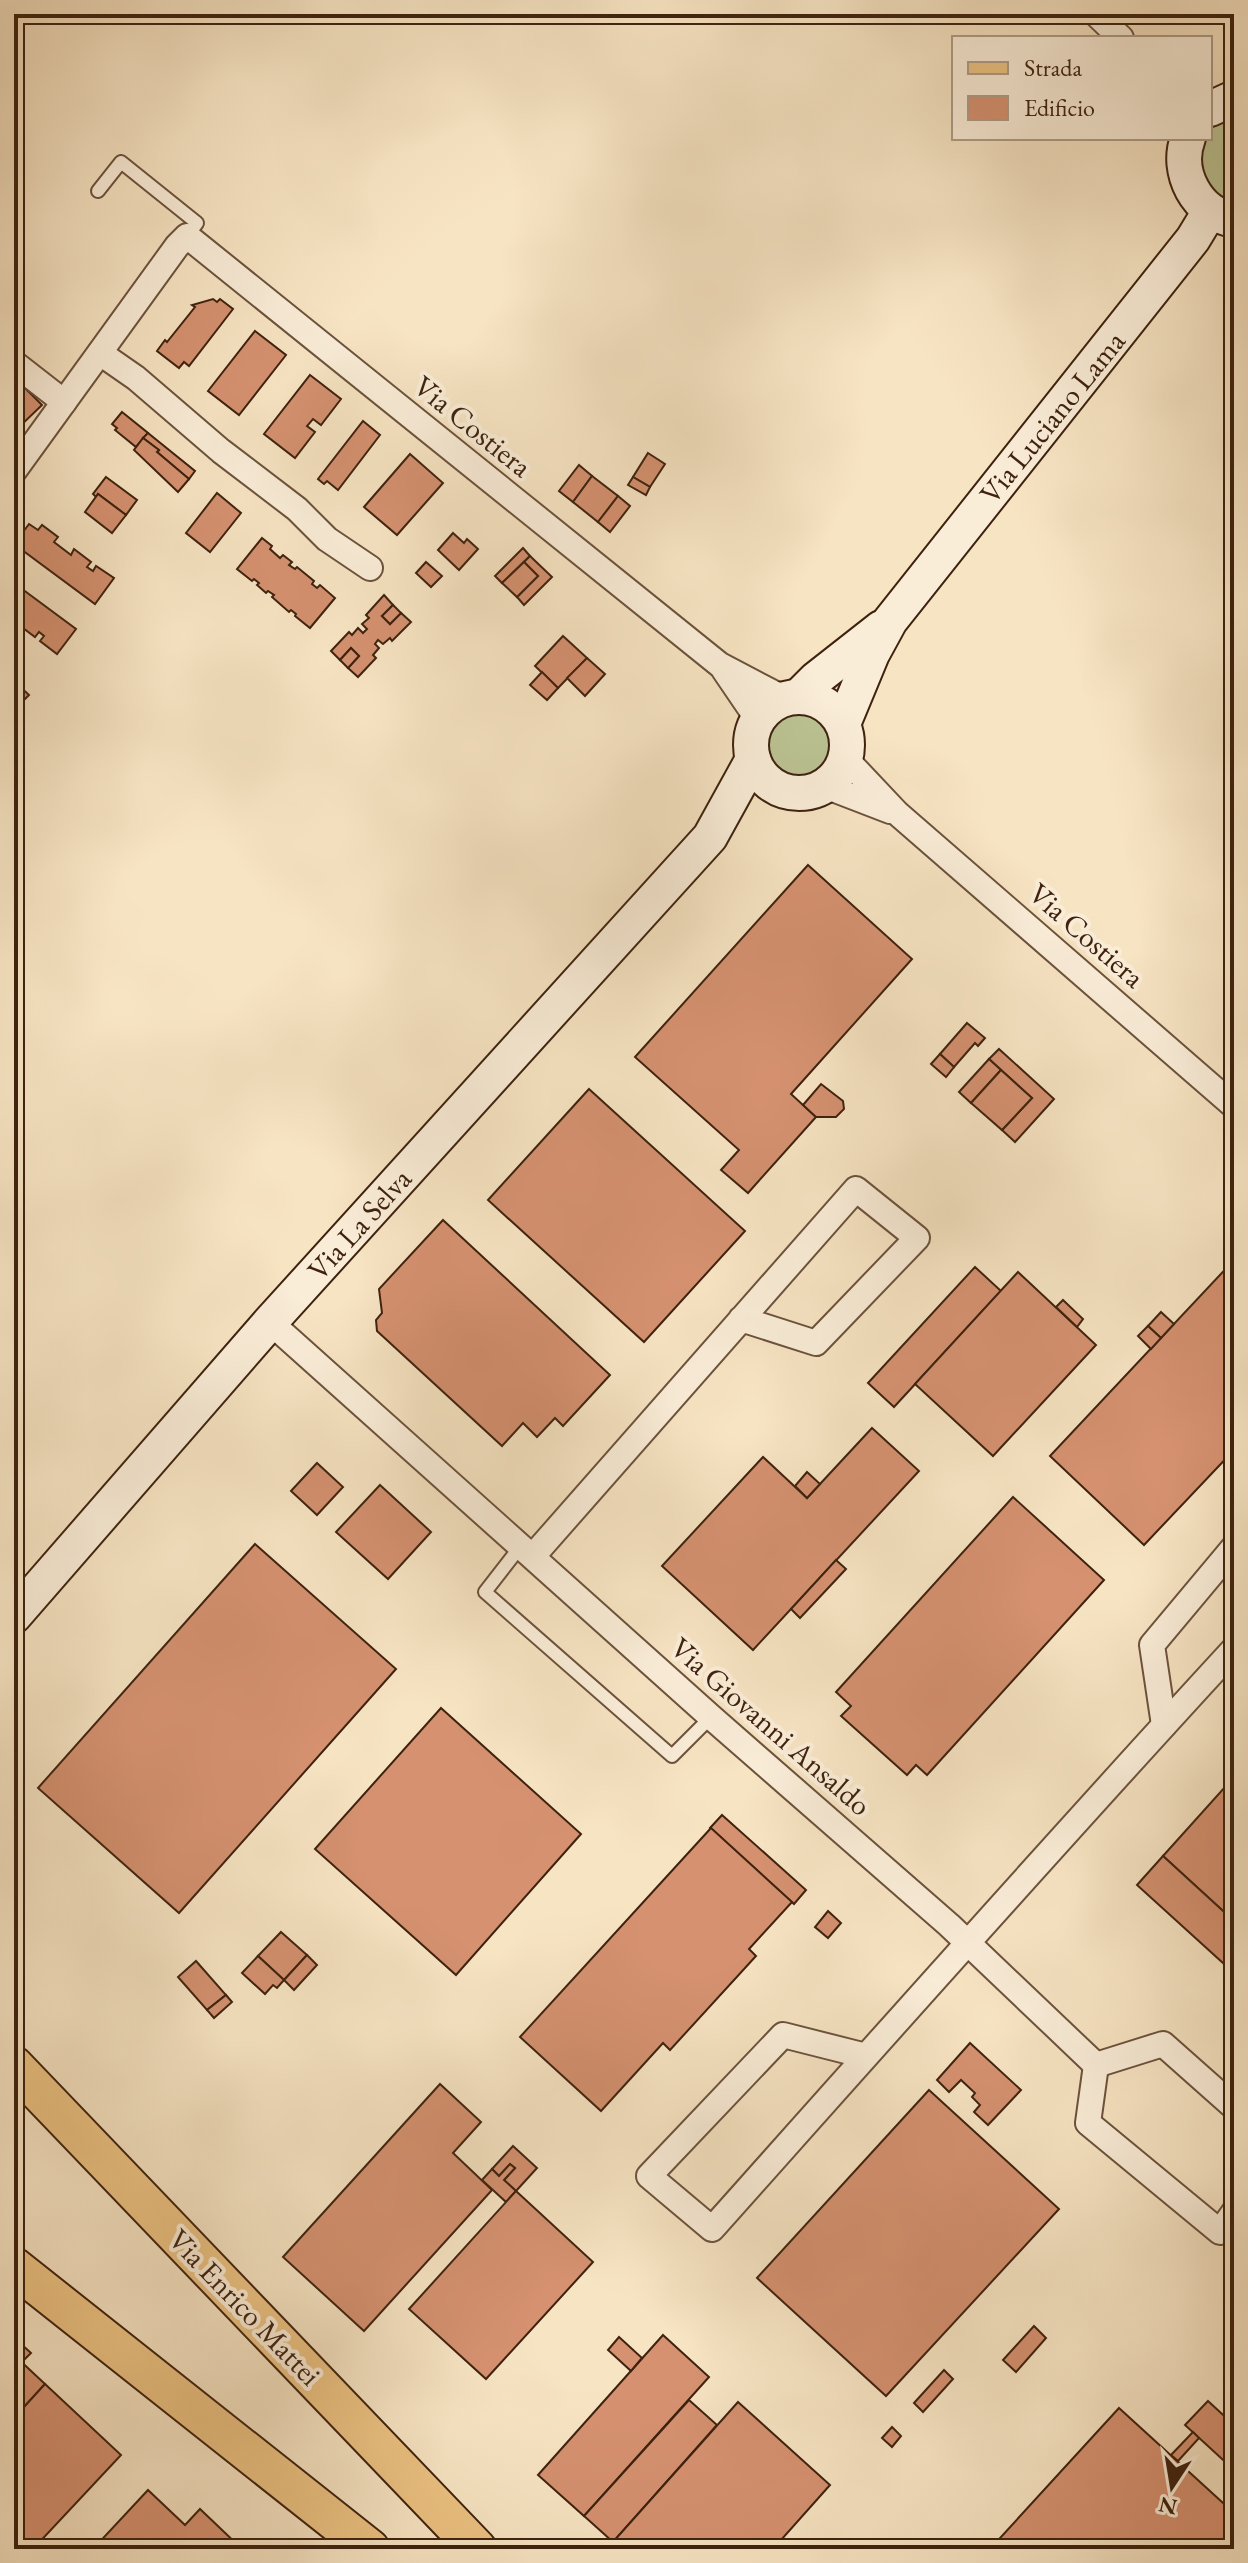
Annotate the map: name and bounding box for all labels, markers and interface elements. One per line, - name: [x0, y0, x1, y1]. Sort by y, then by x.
- legend: [952, 36, 1212, 140]
- text: Strada: [1024, 52, 1082, 83]
- text: Edificio: [1024, 92, 1095, 123]
- street label: Via Luciano Lama: [970, 323, 1134, 511]
- street label: Via Costiera: [406, 366, 540, 486]
- street label: Via Costiera: [1021, 874, 1153, 996]
- street label: Via La Selva: [298, 1160, 420, 1288]
- street label: Via Giovanni Ansaldo: [662, 1628, 880, 1824]
- street label: Via Enrico Mattei: [160, 2220, 330, 2394]
- north arrow: [1132, 2447, 1212, 2527]
- text: N: [1156, 2490, 1180, 2522]

